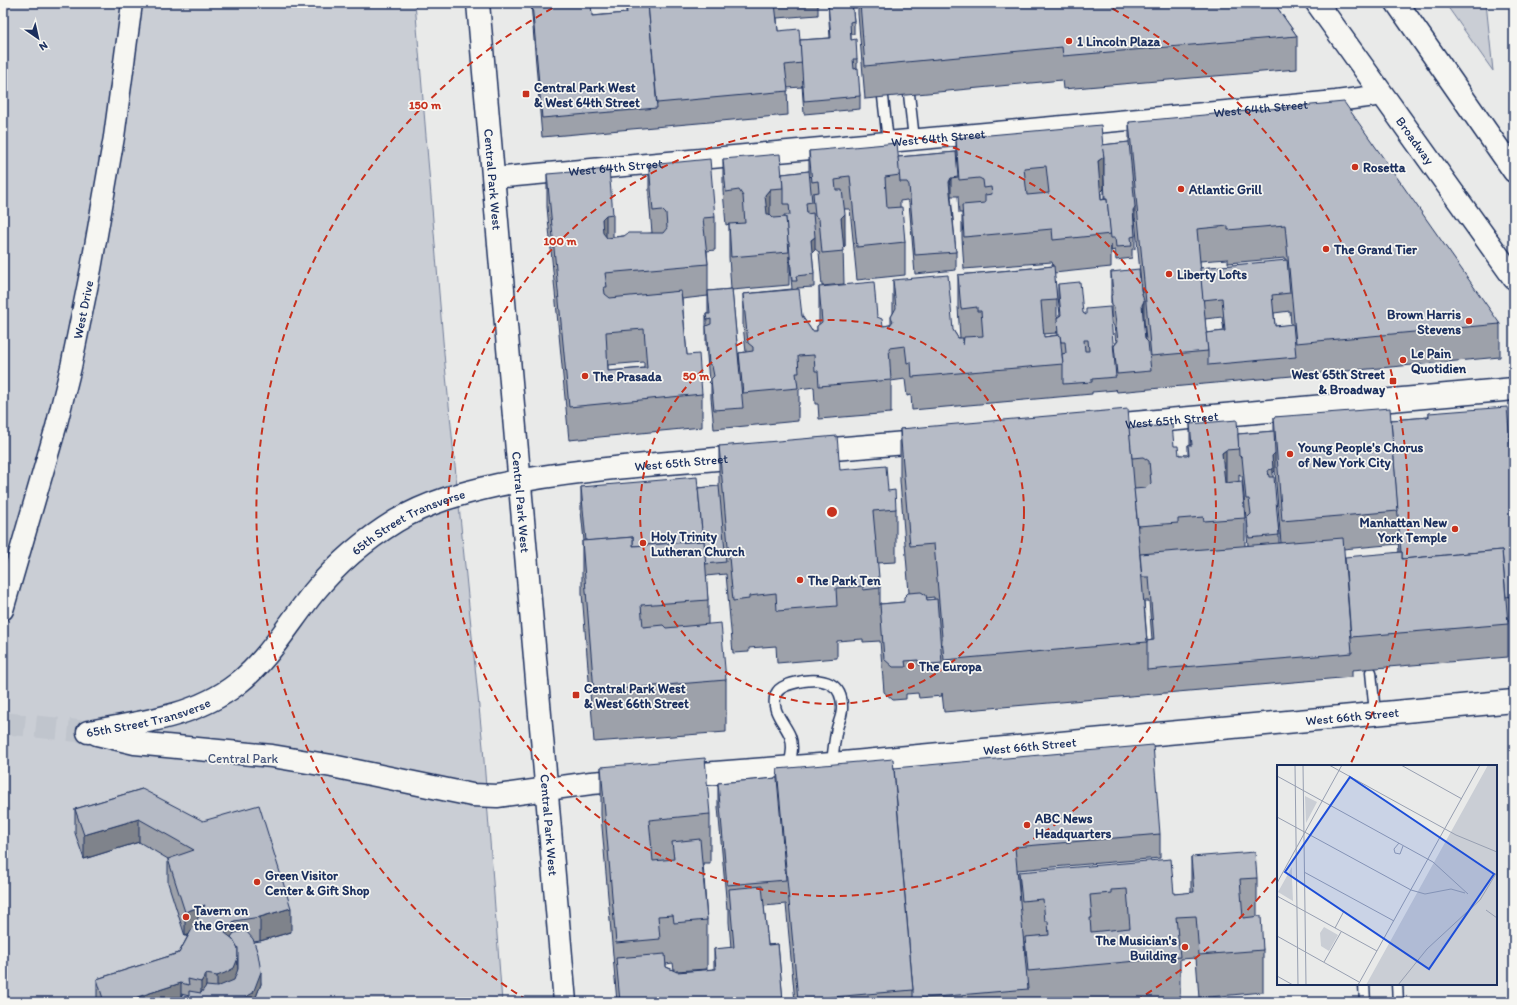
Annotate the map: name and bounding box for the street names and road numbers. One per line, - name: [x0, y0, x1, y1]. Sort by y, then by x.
- street label: West 64th Street: [1213, 96, 1309, 120]
- street label: Broadway: [1393, 114, 1438, 167]
- street label: West 64th Street: [890, 126, 986, 149]
- street label: Central Park West: [481, 128, 505, 231]
- street label: West 64th Street: [568, 155, 663, 179]
- street label: West Drive: [69, 279, 96, 340]
- street label: West 65th Street: [1124, 408, 1219, 431]
- street label: West 65th Street: [634, 450, 729, 473]
- street label: Central Park West: [510, 451, 533, 554]
- street label: 65th Street Transverse: [348, 486, 467, 558]
- street label: 65th Street Transverse: [85, 694, 213, 740]
- street label: West 66th Street: [1305, 704, 1400, 728]
- street label: West 66th Street: [982, 734, 1077, 758]
- street label: Central Park West: [538, 774, 561, 876]

